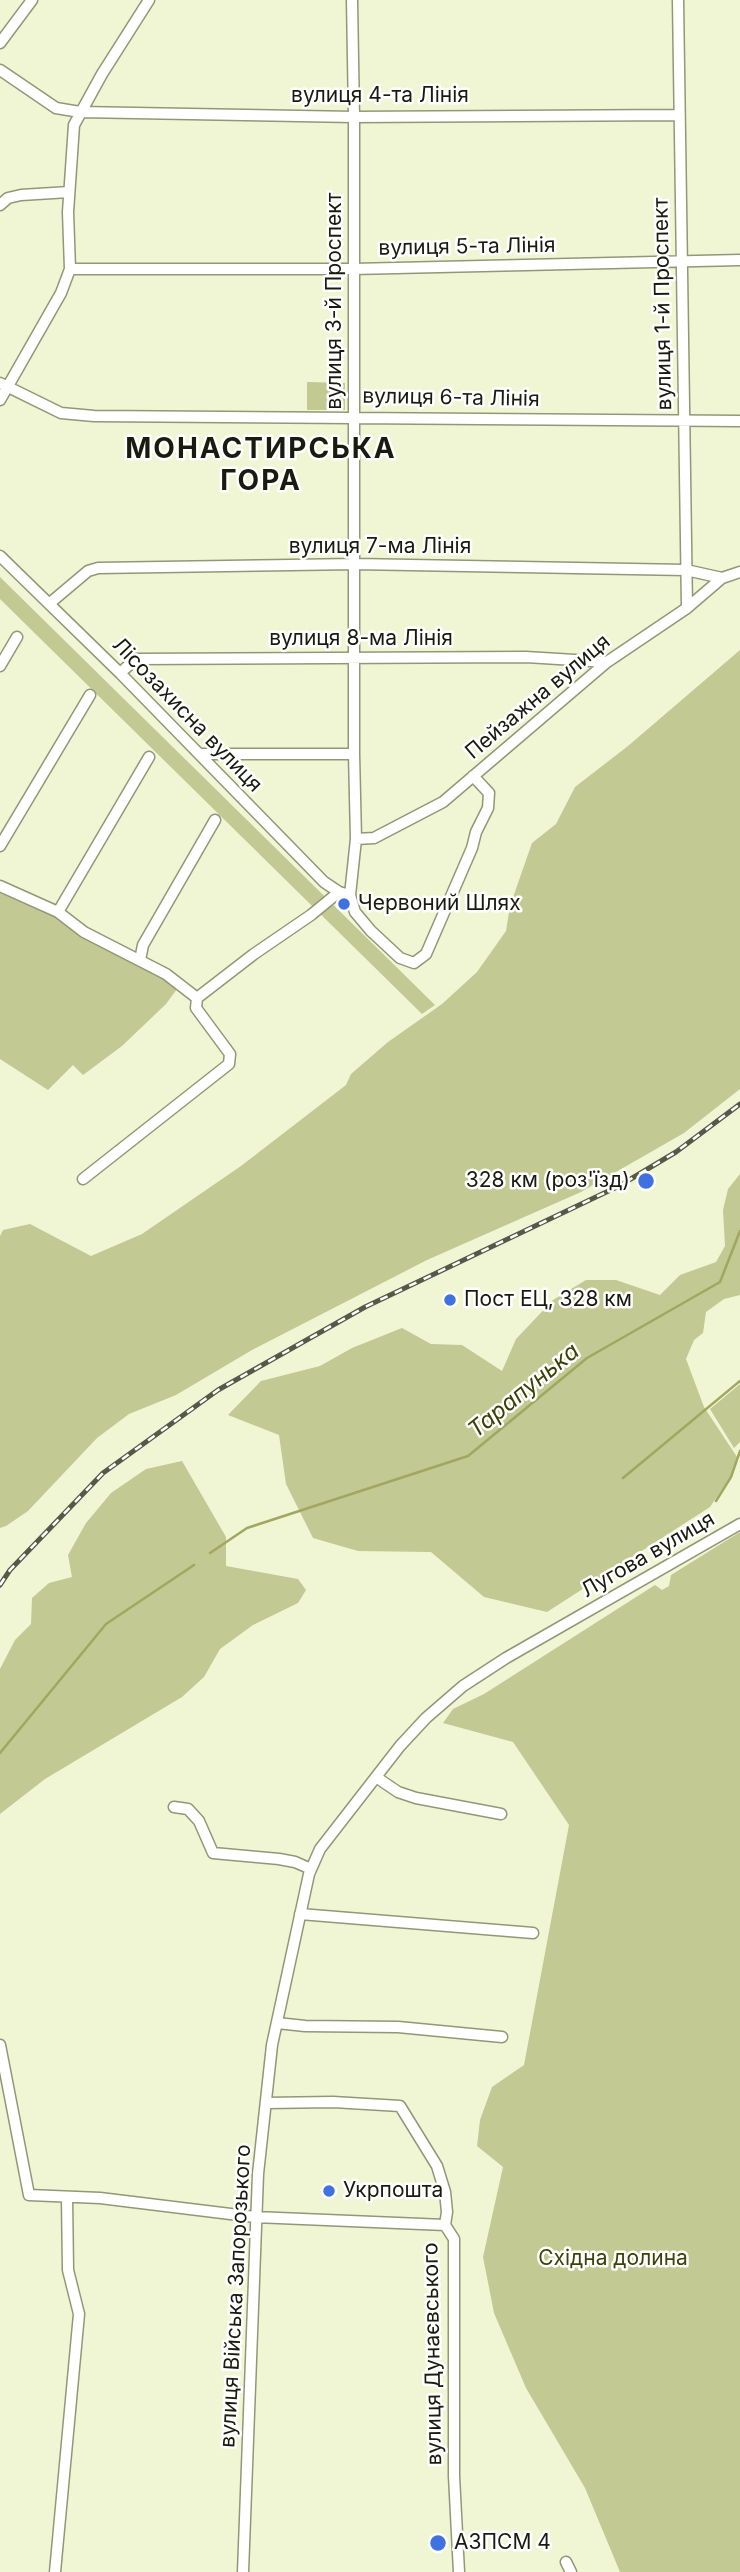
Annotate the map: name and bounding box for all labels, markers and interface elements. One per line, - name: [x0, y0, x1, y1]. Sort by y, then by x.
- street label: вулиця 4-та Лінія: [291, 83, 469, 109]
- street label: вулиця 3-й Проспект: [322, 192, 348, 410]
- street label: вулиця 1-й Проспект: [649, 197, 677, 411]
- street label: вулиця 5-та Лінія: [378, 233, 556, 261]
- street label: вулиця 6-та Лінія: [362, 384, 540, 412]
- district label: МОНАСТИРСЬКА ГОРА: [127, 433, 395, 499]
- street label: вулиця 7-ма Лінія: [289, 534, 471, 560]
- street label: вулиця 8-ма Лінія: [269, 626, 453, 652]
- street label: Пейзажна вулиця: [461, 629, 615, 765]
- street label: Лісозахисна вулиця: [107, 633, 267, 797]
- place label: Червоний Шлях: [358, 891, 521, 917]
- marker: Червоний Шлях: [336, 896, 352, 912]
- place label: 328 км (роз'їзд): [466, 1168, 630, 1194]
- marker: 328 км (роз'їзд): [636, 1171, 656, 1191]
- place label: Пост ЕЦ, 328 км: [464, 1287, 632, 1313]
- marker: Пост ЕЦ, 328 км: [442, 1292, 458, 1308]
- water label: Тарапунька: [463, 1338, 585, 1444]
- street label: Лугова вулиця: [577, 1507, 719, 1603]
- street label: вулиця Війська Запорозького: [215, 2144, 257, 2448]
- place label: Укрпошта: [343, 2178, 443, 2204]
- marker: Укрпошта: [321, 2183, 337, 2199]
- street label: вулиця Дунаєвського: [418, 2242, 448, 2466]
- park label: Східна долина: [538, 2246, 688, 2272]
- place label: АЗПСМ 4: [454, 2530, 551, 2556]
- marker: АЗПСМ 4: [428, 2533, 448, 2553]

